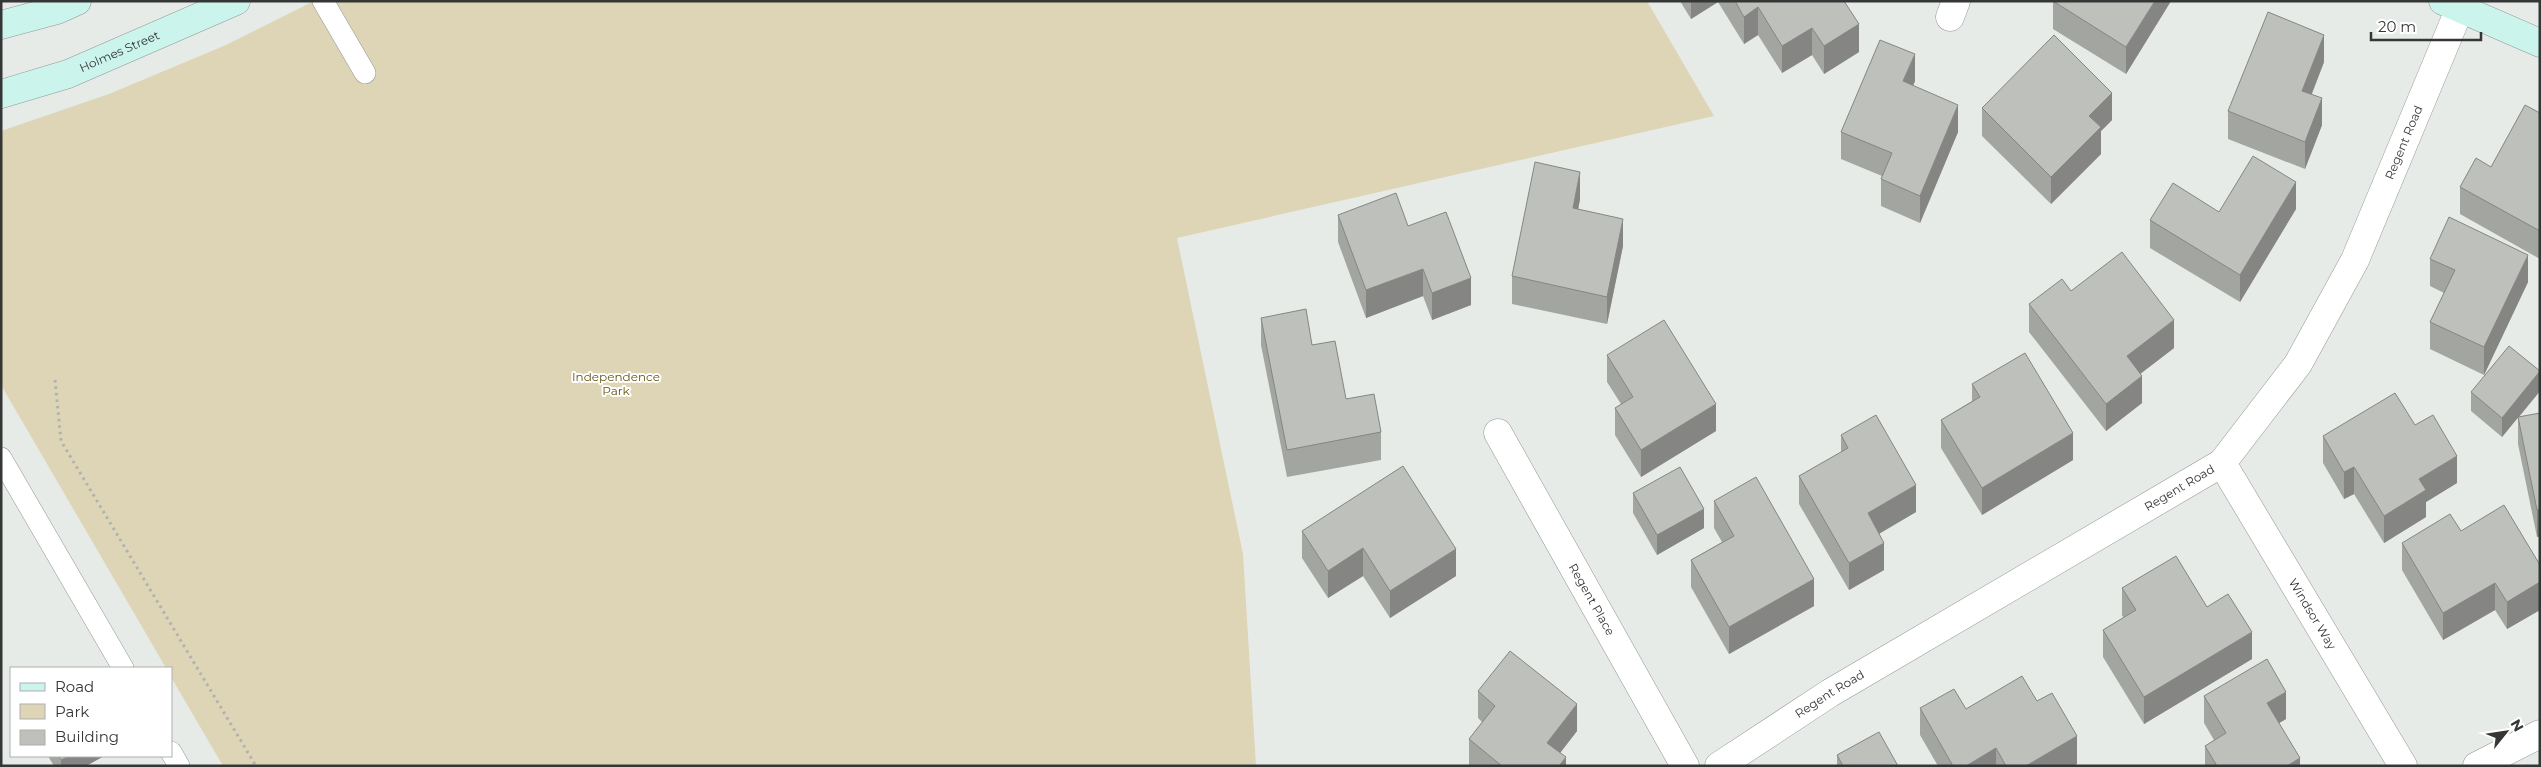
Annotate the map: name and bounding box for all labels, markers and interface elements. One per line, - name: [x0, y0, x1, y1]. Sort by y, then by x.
- scale bar: [2371, 10, 2481, 42]
- text: 20 m: [2378, 17, 2416, 36]
- street label: Holmes Street: [77, 27, 162, 75]
- street label: Regent Road: [2381, 103, 2426, 182]
- park label: Independence Park: [572, 369, 660, 398]
- street label: Regent Road: [2141, 461, 2217, 514]
- street label: Regent Place: [1566, 561, 1618, 638]
- street label: Windsor Way: [2286, 576, 2340, 652]
- legend: [10, 667, 172, 757]
- street label: Regent Road: [1792, 667, 1867, 721]
- text: Road: [55, 677, 94, 696]
- text: Park: [55, 702, 89, 721]
- north arrow: [2481, 707, 2531, 757]
- text: N: [2507, 716, 2528, 735]
- text: Building: [55, 727, 119, 746]

